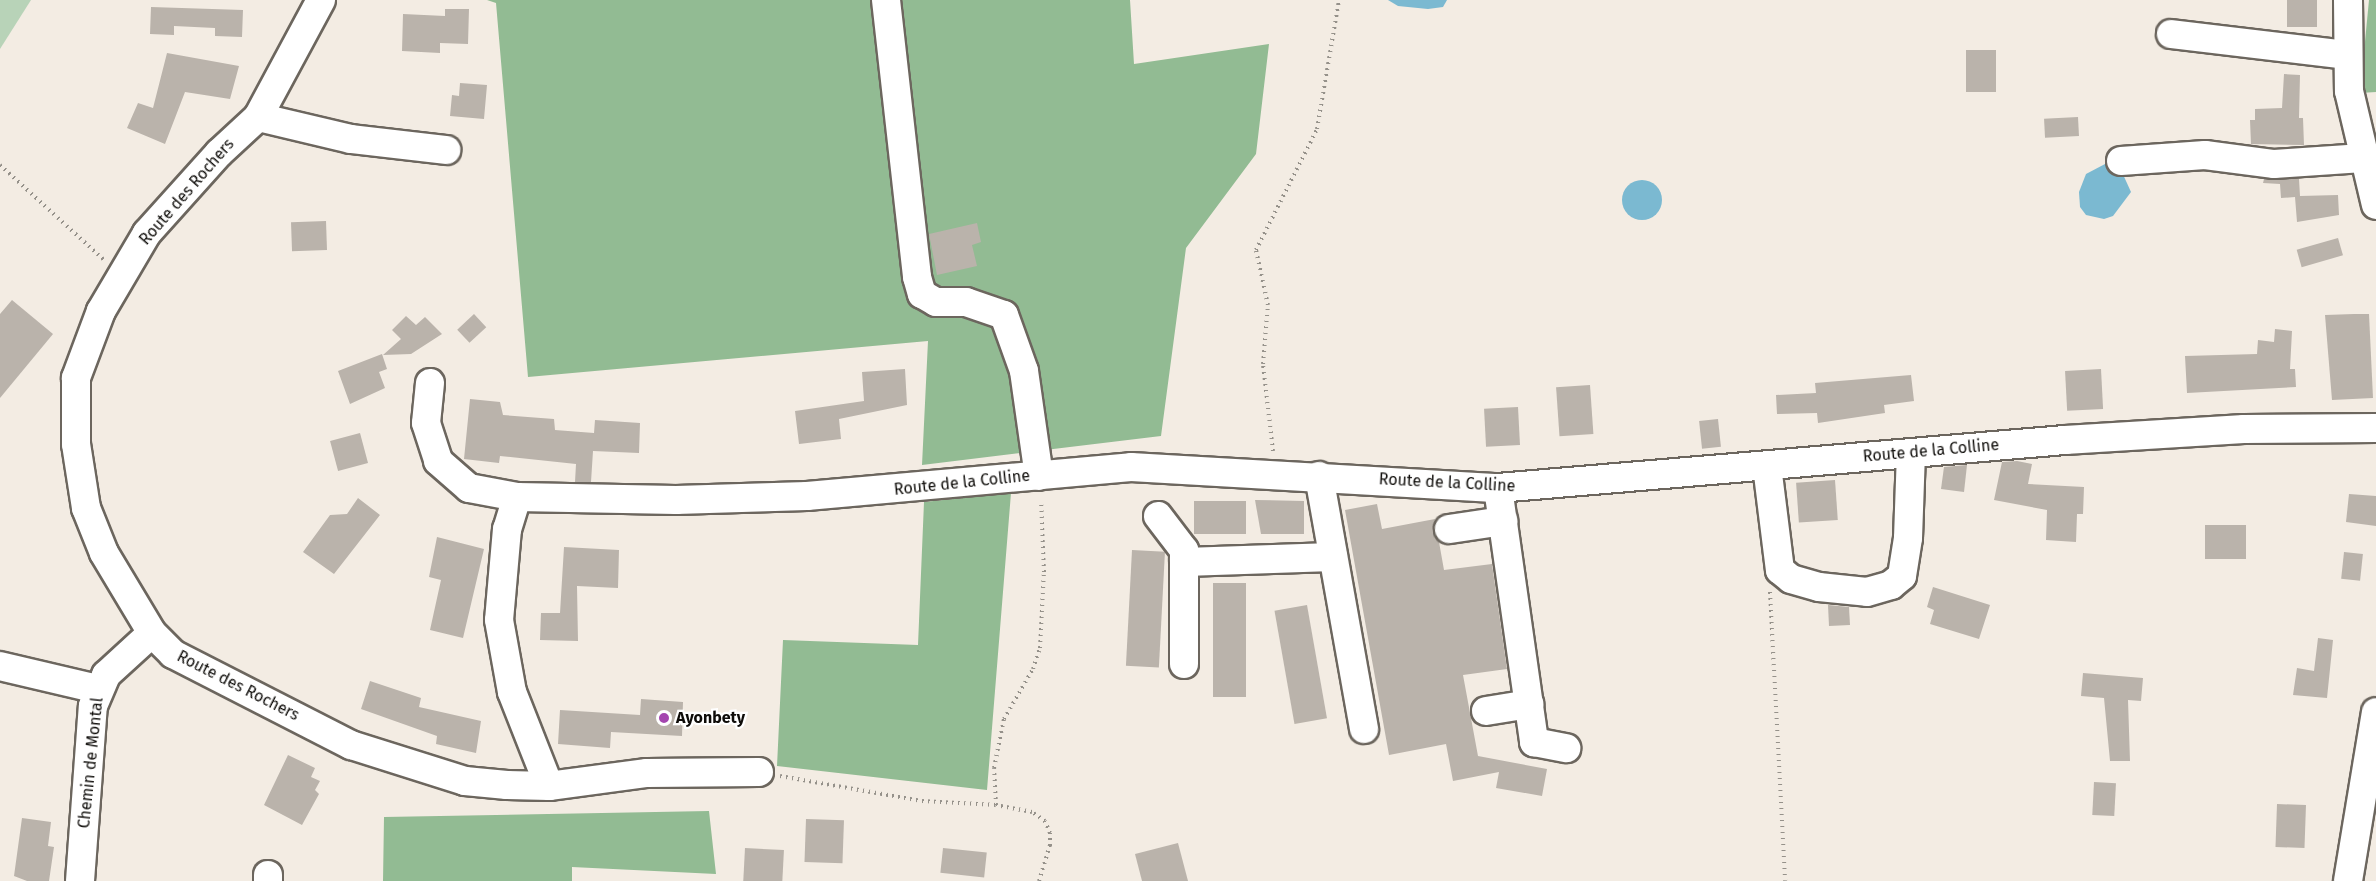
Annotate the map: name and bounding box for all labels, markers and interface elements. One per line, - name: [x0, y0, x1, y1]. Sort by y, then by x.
- street label: Route des Rochers: [136, 135, 238, 249]
- street label: Route de la Colline: [1862, 435, 2000, 467]
- street label: Route de la Colline: [893, 466, 1031, 500]
- street label: Route de la Colline: [1378, 470, 1516, 496]
- street label: Route des Rochers: [174, 647, 302, 725]
- street label: Chemin de Montal: [75, 697, 107, 829]
- place label: Ayonbety: [676, 708, 745, 728]
- marker: Ayonbety: [657, 711, 671, 725]

